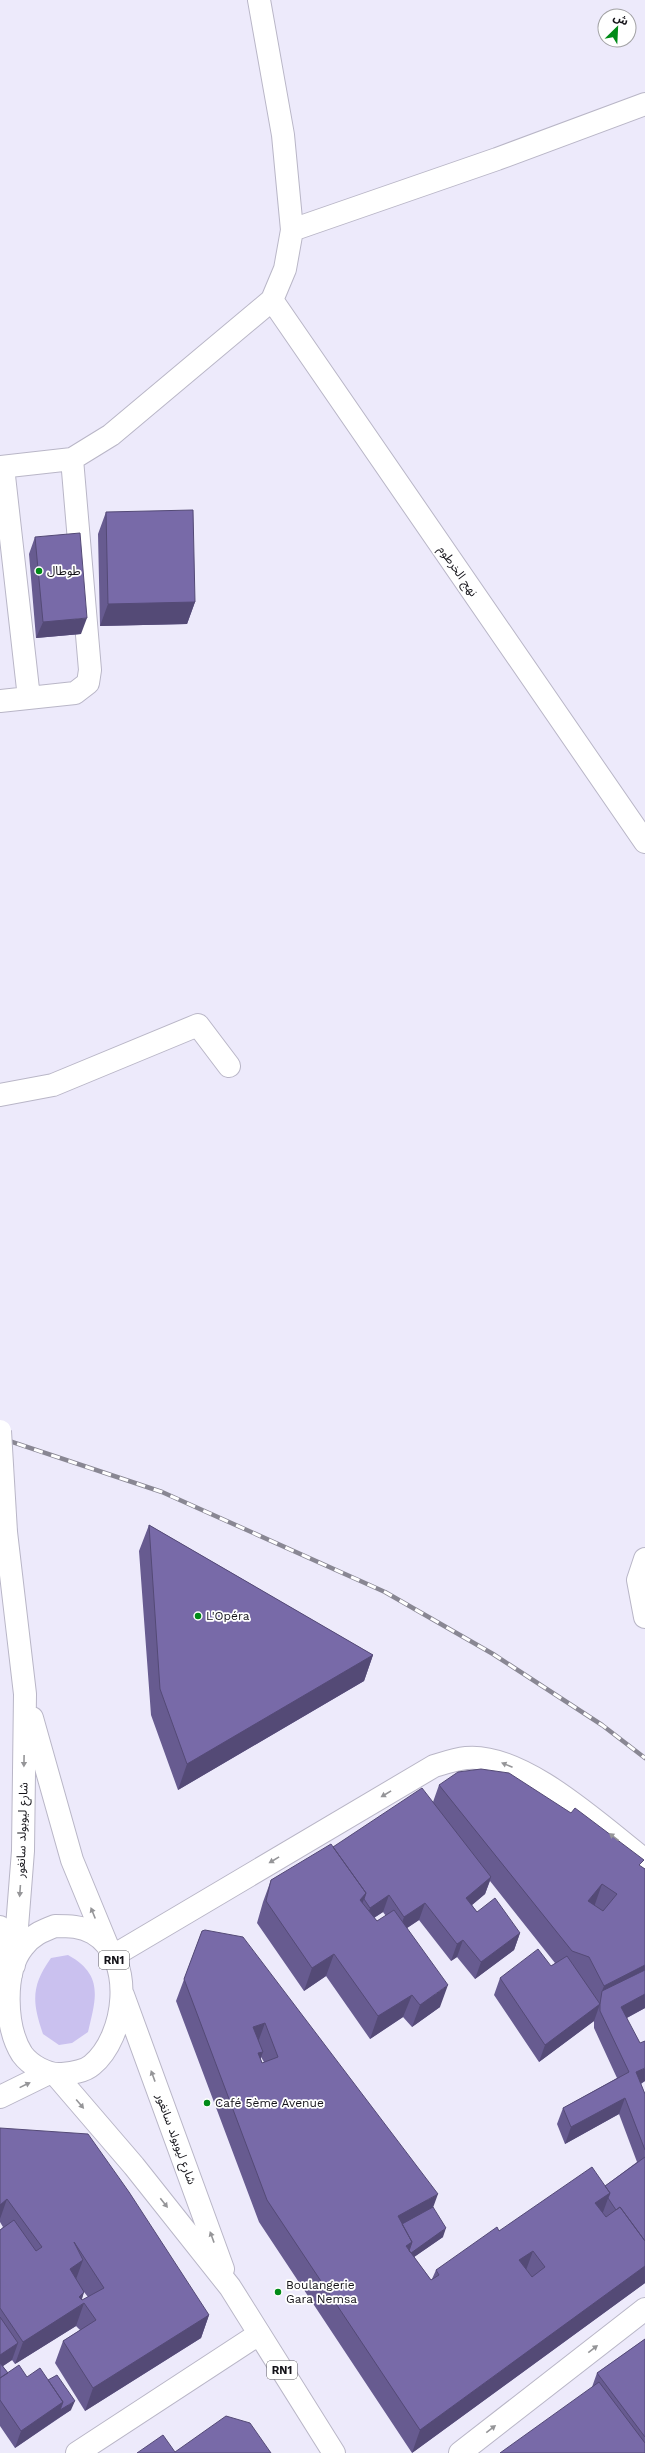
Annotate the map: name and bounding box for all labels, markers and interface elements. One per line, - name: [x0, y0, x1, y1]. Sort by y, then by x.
- north arrow: [597, 8, 637, 48]
- text: ش: [611, 10, 630, 28]
- street label: نهج الخرطوم: [434, 543, 481, 600]
- place label: طوطال: [47, 564, 81, 578]
- marker: طوطال: [34, 566, 44, 576]
- place label: L'Opéra: [206, 1609, 250, 1623]
- marker: L'Opéra: [193, 1611, 203, 1621]
- one-way arrow: [21, 1755, 27, 1768]
- one-way arrow: [500, 1761, 512, 1767]
- street label: شارع ليوبولد سانغور: [13, 1782, 33, 1879]
- one-way arrow: [380, 1791, 392, 1798]
- one-way arrow: [609, 1832, 620, 1841]
- one-way arrow: [268, 1857, 280, 1864]
- one-way arrow: [16, 1885, 23, 1897]
- one-way arrow: [90, 1906, 96, 1918]
- road number: RN1: [99, 1951, 129, 1969]
- one-way arrow: [149, 2069, 155, 2081]
- one-way arrow: [19, 2082, 30, 2088]
- street label: شارع ليوبولد سانغور: [151, 2091, 199, 2187]
- place label: Café 5ème Avenue: [215, 2096, 324, 2110]
- marker: Café 5ème Avenue: [202, 2098, 212, 2108]
- one-way arrow: [75, 2099, 84, 2110]
- one-way arrow: [159, 2198, 168, 2209]
- one-way arrow: [208, 2231, 214, 2243]
- place label: Boulangerie Gara Nemsa: [286, 2278, 357, 2306]
- marker: Boulangerie Gara Nemsa: [273, 2287, 283, 2297]
- one-way arrow: [588, 2345, 599, 2354]
- road number: RN1: [267, 2361, 297, 2379]
- one-way arrow: [485, 2425, 496, 2433]

